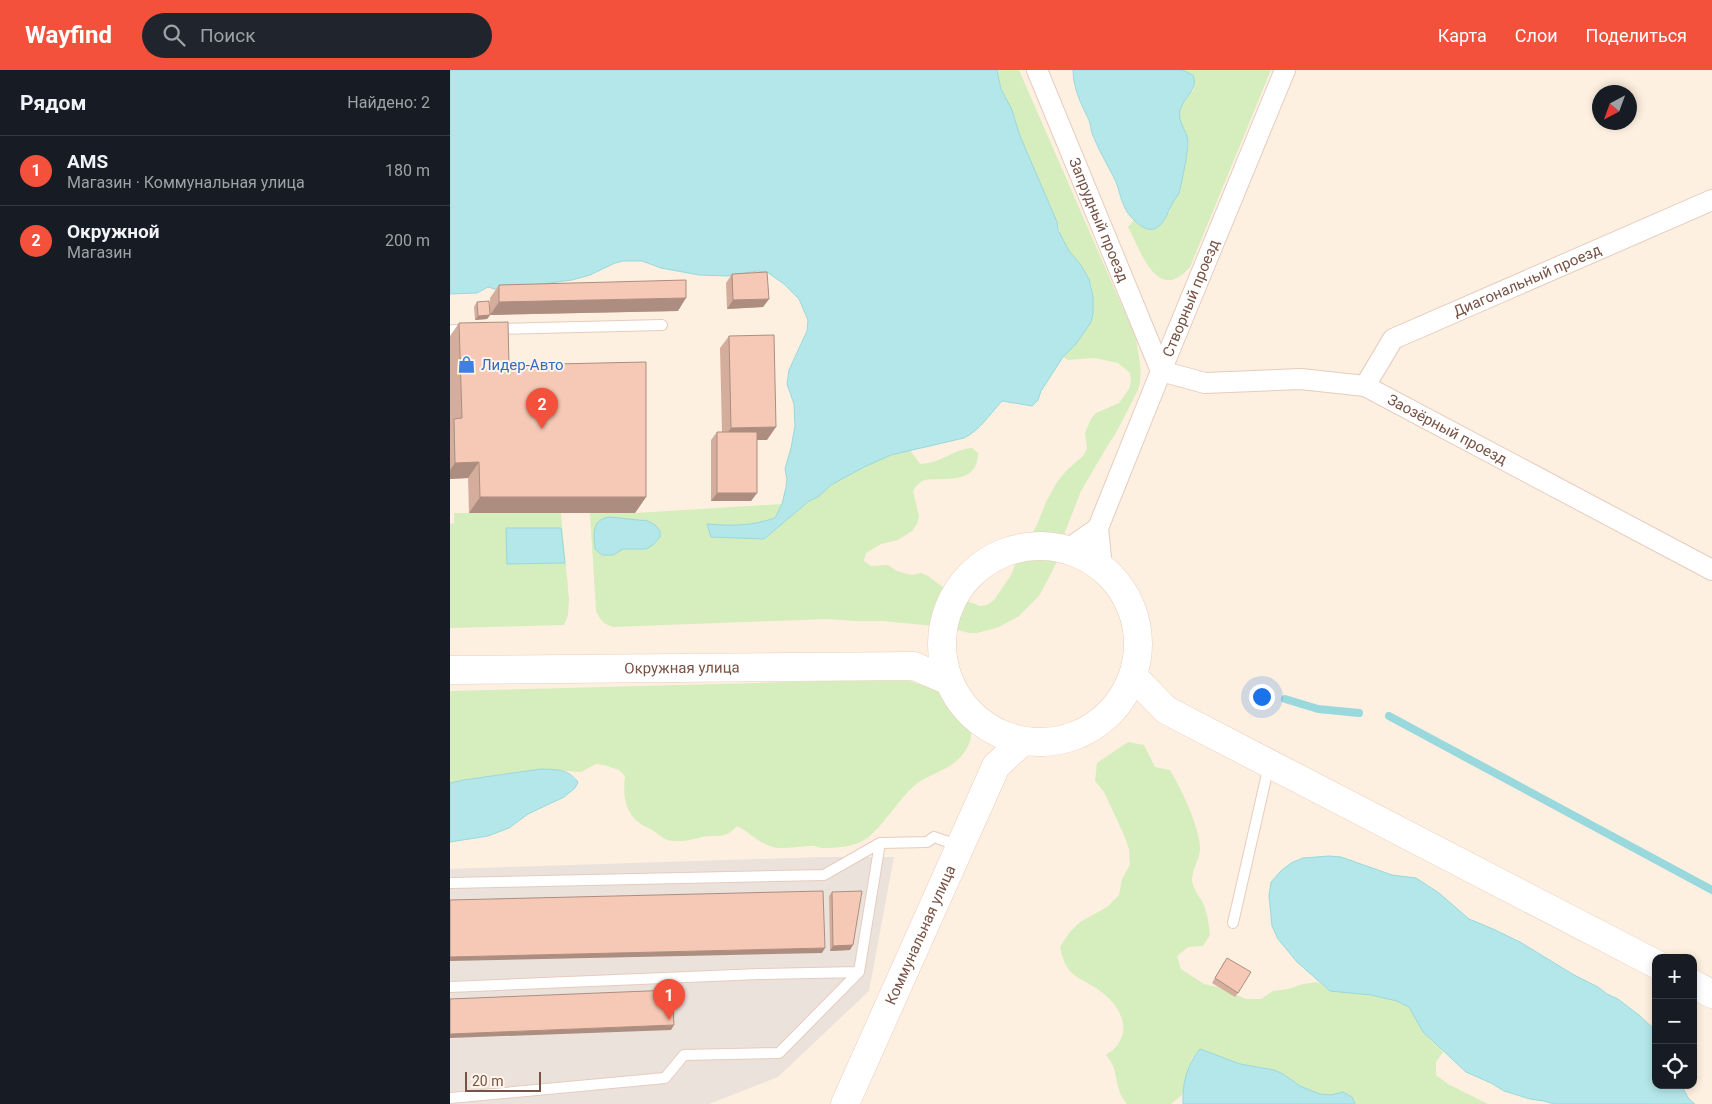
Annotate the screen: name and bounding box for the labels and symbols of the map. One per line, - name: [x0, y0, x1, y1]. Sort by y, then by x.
- north arrow: [1592, 85, 1637, 130]
- street label: Запрудный проезд: [1065, 155, 1132, 285]
- street label: Створный проезд: [1159, 237, 1223, 360]
- street label: Диагональный проезд: [1450, 240, 1604, 321]
- shop icon: Лидер-Авто: [457, 355, 477, 375]
- place label: Лидер-Авто: [481, 356, 564, 374]
- pin: 2: [526, 388, 558, 429]
- street label: Заозёрный проезд: [1384, 390, 1510, 469]
- street label: Окружная улица: [624, 659, 740, 677]
- your location: [1249, 684, 1275, 710]
- street label: Коммунальная улица: [881, 862, 959, 1008]
- pin: 1: [653, 979, 685, 1020]
- scale bar: [465, 1069, 541, 1092]

